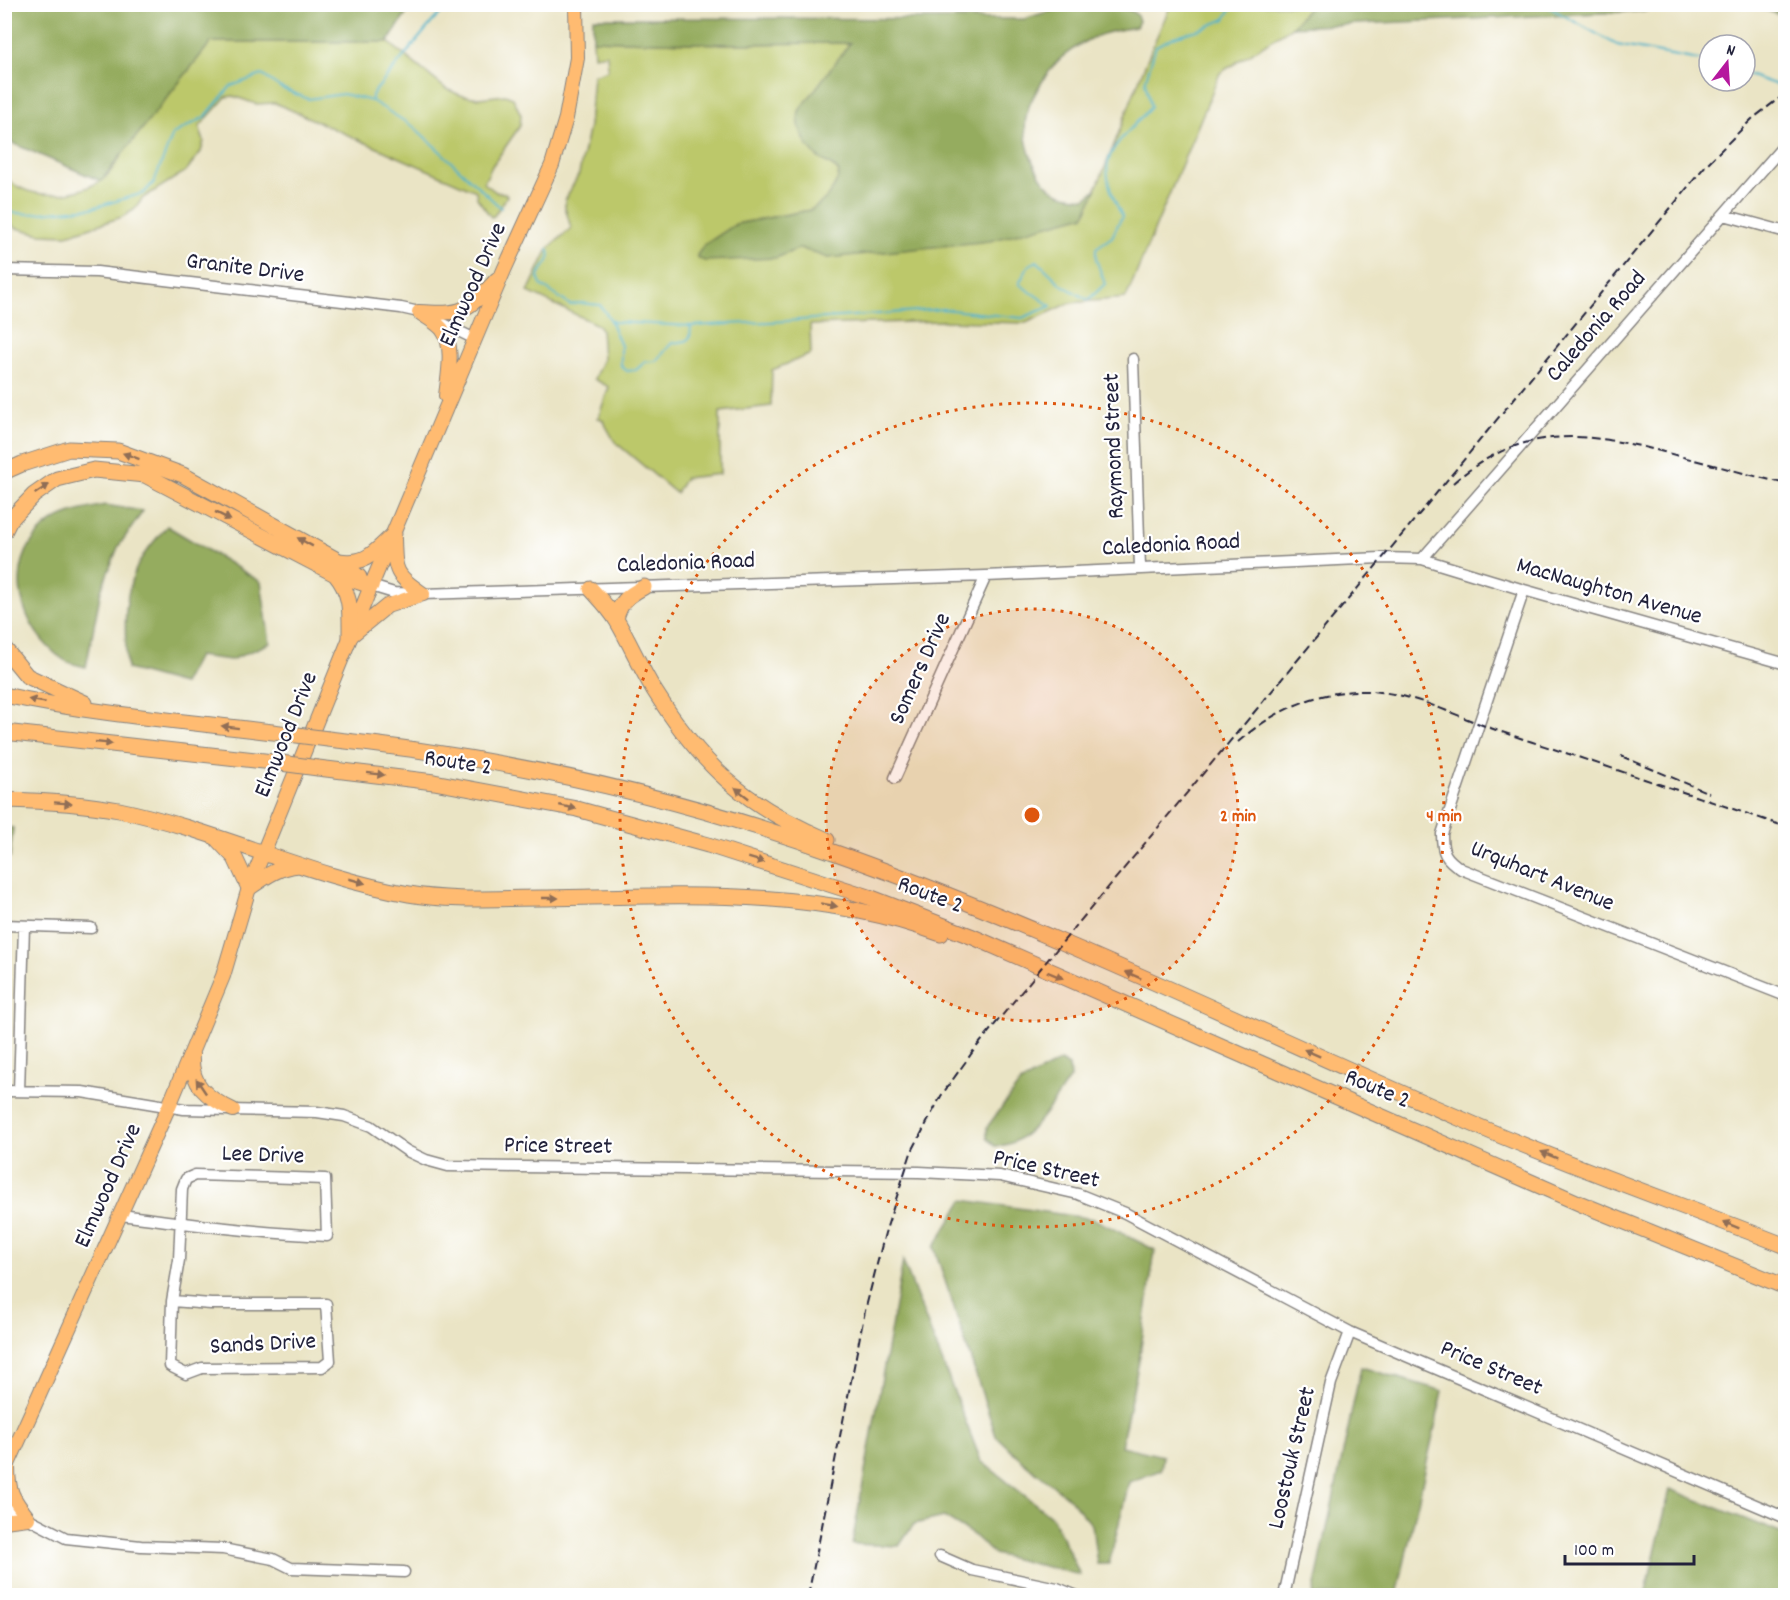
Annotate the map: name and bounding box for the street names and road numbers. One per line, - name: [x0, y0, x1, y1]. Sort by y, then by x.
- street label: Elmwood Drive: [431, 217, 517, 353]
- street label: Granite Drive: [184, 245, 306, 293]
- street label: Caledonia Road: [1539, 264, 1655, 390]
- street label: Raymond Street: [1095, 372, 1135, 520]
- street label: Caledonia Road: [1101, 525, 1241, 567]
- street label: Caledonia Road: [616, 545, 756, 583]
- street label: MacNaughton Avenue: [1512, 549, 1706, 635]
- street label: Somers Drive: [881, 608, 961, 730]
- street label: Elmwood Drive: [246, 667, 328, 803]
- street label: Route 2: [422, 742, 494, 786]
- street label: Urquhart Avenue: [1465, 833, 1619, 921]
- street label: Route 2: [892, 868, 968, 924]
- street label: Route 2: [1339, 1061, 1415, 1119]
- street label: Elmwood Drive: [66, 1118, 152, 1254]
- street label: Price Street: [504, 1129, 613, 1165]
- street label: Lee Drive: [221, 1138, 305, 1174]
- street label: Price Street: [989, 1141, 1103, 1199]
- street label: Sands Drive: [209, 1325, 317, 1365]
- street label: Price Street: [1435, 1332, 1548, 1406]
- street label: Loostouk Street: [1260, 1383, 1326, 1532]

